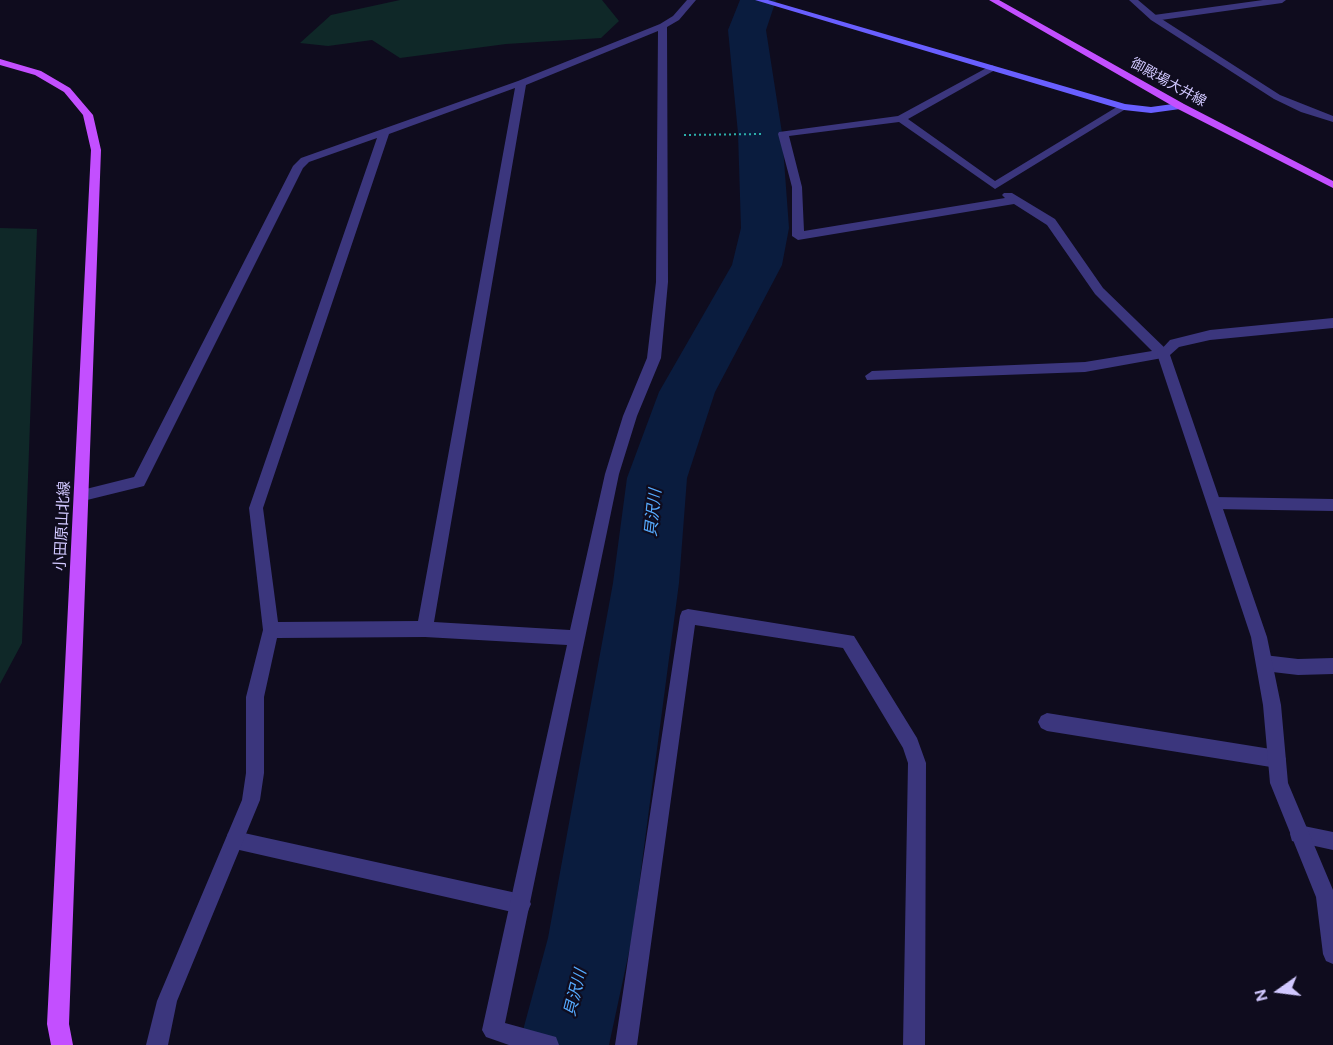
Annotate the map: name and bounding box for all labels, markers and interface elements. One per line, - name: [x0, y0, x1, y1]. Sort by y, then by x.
- street label: 御殿場大井線: [1127, 55, 1209, 111]
- street label: 小田原山北線: [52, 481, 74, 571]
- water label: 貝沢川: [642, 488, 666, 538]
- north arrow: [1249, 961, 1309, 1021]
- water label: 貝沢川: [561, 967, 591, 1019]
- text: N: [1249, 987, 1273, 1004]

